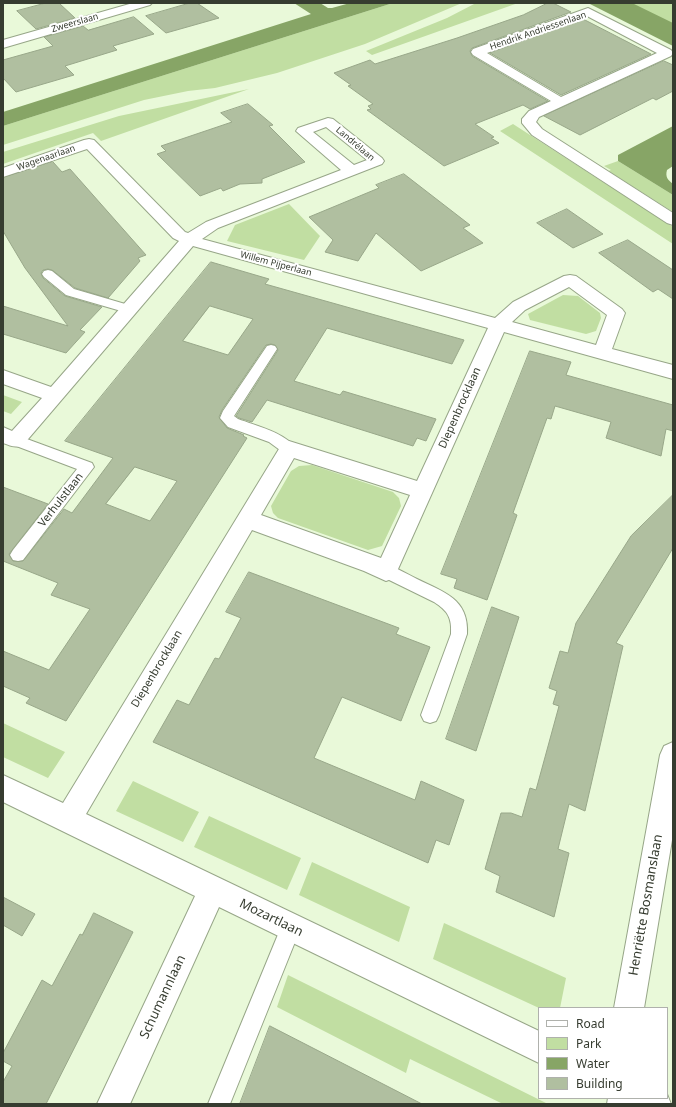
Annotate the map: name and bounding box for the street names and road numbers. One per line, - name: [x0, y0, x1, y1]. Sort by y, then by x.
- street label: Hendrik Andriessenlaan: [488, 9, 588, 53]
- street label: Zweerslaan: [50, 11, 100, 35]
- street label: Landrélaan: [333, 125, 377, 163]
- street label: Wagenaarlaan: [15, 143, 77, 173]
- street label: Willem Pijperlaan: [239, 249, 313, 279]
- street label: Diepenbrocklaan: [436, 365, 484, 451]
- street label: Verhulstlaan: [36, 470, 86, 530]
- street label: Diepenbrocklaan: [129, 628, 185, 710]
- street label: Henriëtte Bosmanslaan: [626, 833, 666, 977]
- street label: Mozartlaan: [237, 896, 305, 940]
- street label: Schumannlaan: [137, 952, 189, 1042]

